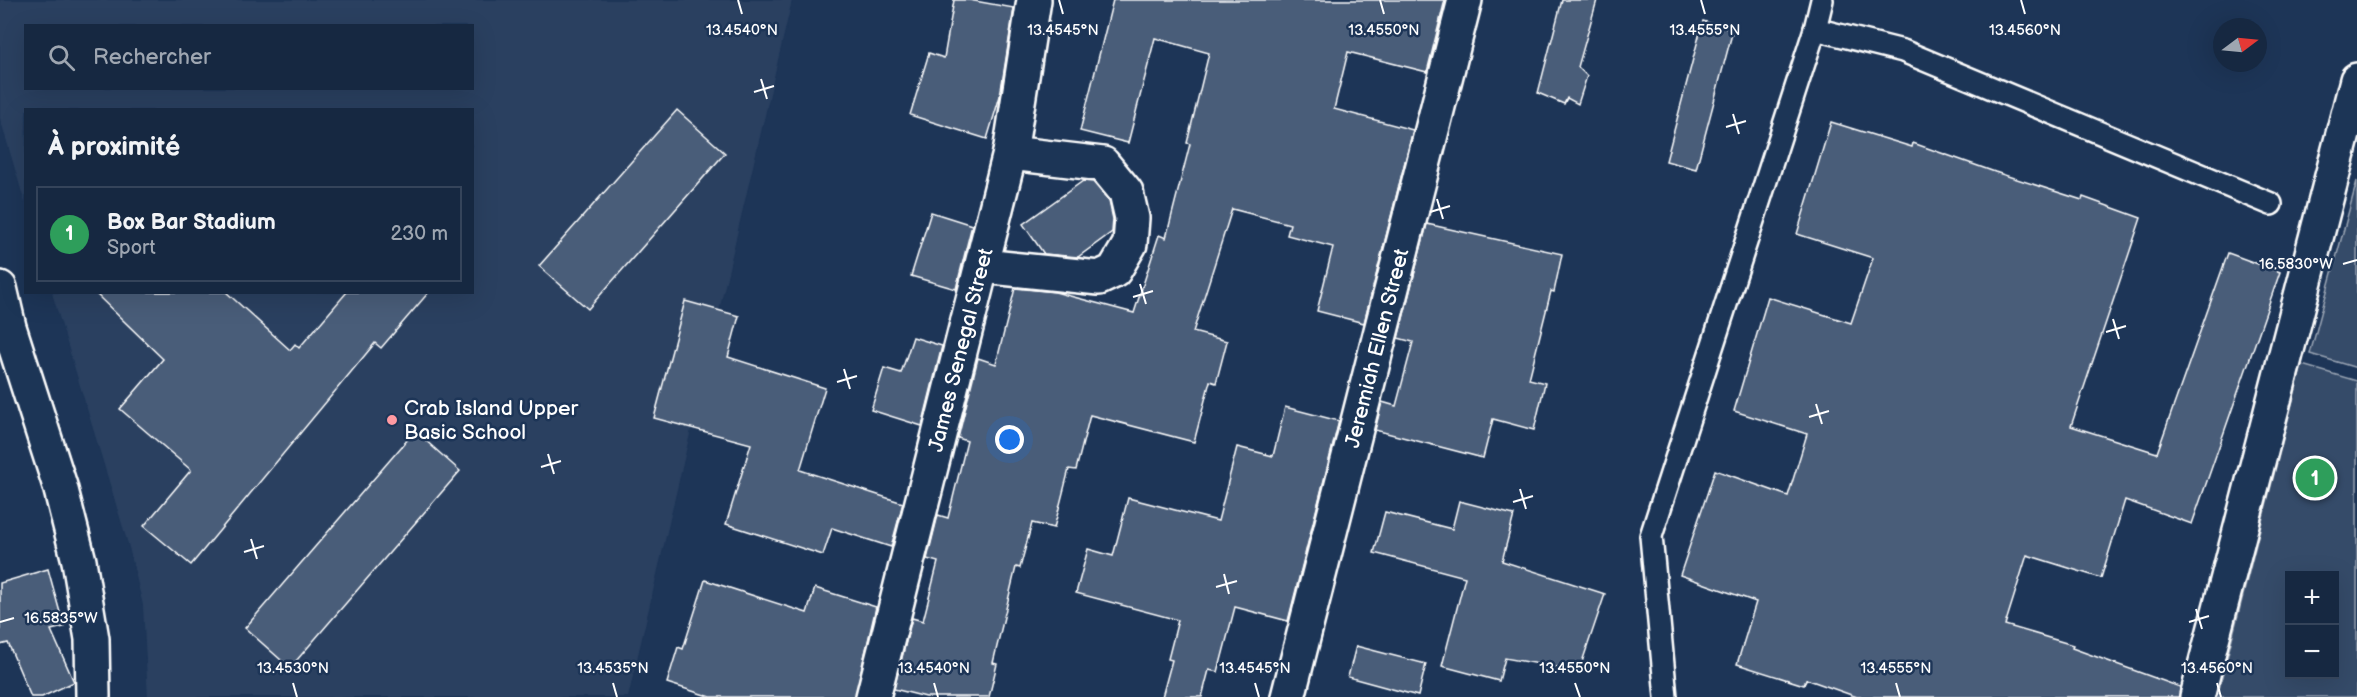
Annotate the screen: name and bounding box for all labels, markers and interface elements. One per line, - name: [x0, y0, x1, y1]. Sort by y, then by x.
- north arrow: [2213, 18, 2267, 72]
- text: 13.4540°N: [706, 21, 778, 40]
- text: 13.4545°N: [1027, 21, 1099, 40]
- text: 13.4550°N: [1348, 21, 1420, 40]
- text: 13.4555°N: [1670, 21, 1740, 40]
- text: 13.4560°N: [1989, 21, 2061, 40]
- search box: [24, 24, 474, 90]
- icon: search: [45, 41, 78, 74]
- text: Rechercher: [93, 44, 211, 71]
- text: À proximité: [48, 132, 180, 163]
- text: Box Bar Stadium: [107, 209, 276, 236]
- text: 1: [65, 222, 74, 246]
- text: 230 m: [391, 222, 448, 246]
- text: Sport: [107, 236, 156, 260]
- street label: James Senegal Street: [923, 245, 999, 454]
- street label: Jeremiah Ellen Street: [1340, 246, 1415, 450]
- text: 16.5830°W: [2259, 255, 2333, 274]
- place label: Crab Island Upper Basic School: [404, 396, 579, 445]
- marker: Crab Island Upper Basic School: [385, 413, 399, 427]
- your location: [995, 425, 1024, 454]
- pin: 1: [2296, 456, 2334, 500]
- map controls: [2285, 571, 2339, 679]
- button: +: [2285, 571, 2339, 625]
- text: 16.5835°W: [24, 609, 98, 628]
- button: −: [2285, 625, 2339, 679]
- text: 13.4530°N: [257, 659, 329, 678]
- text: 13.4535°N: [577, 659, 649, 678]
- text: 13.4540°N: [898, 659, 970, 678]
- text: 13.4545°N: [1219, 659, 1291, 678]
- text: 13.4550°N: [1539, 659, 1611, 678]
- text: 13.4555°N: [1861, 659, 1931, 678]
- text: 13.4560°N: [2181, 659, 2253, 678]

